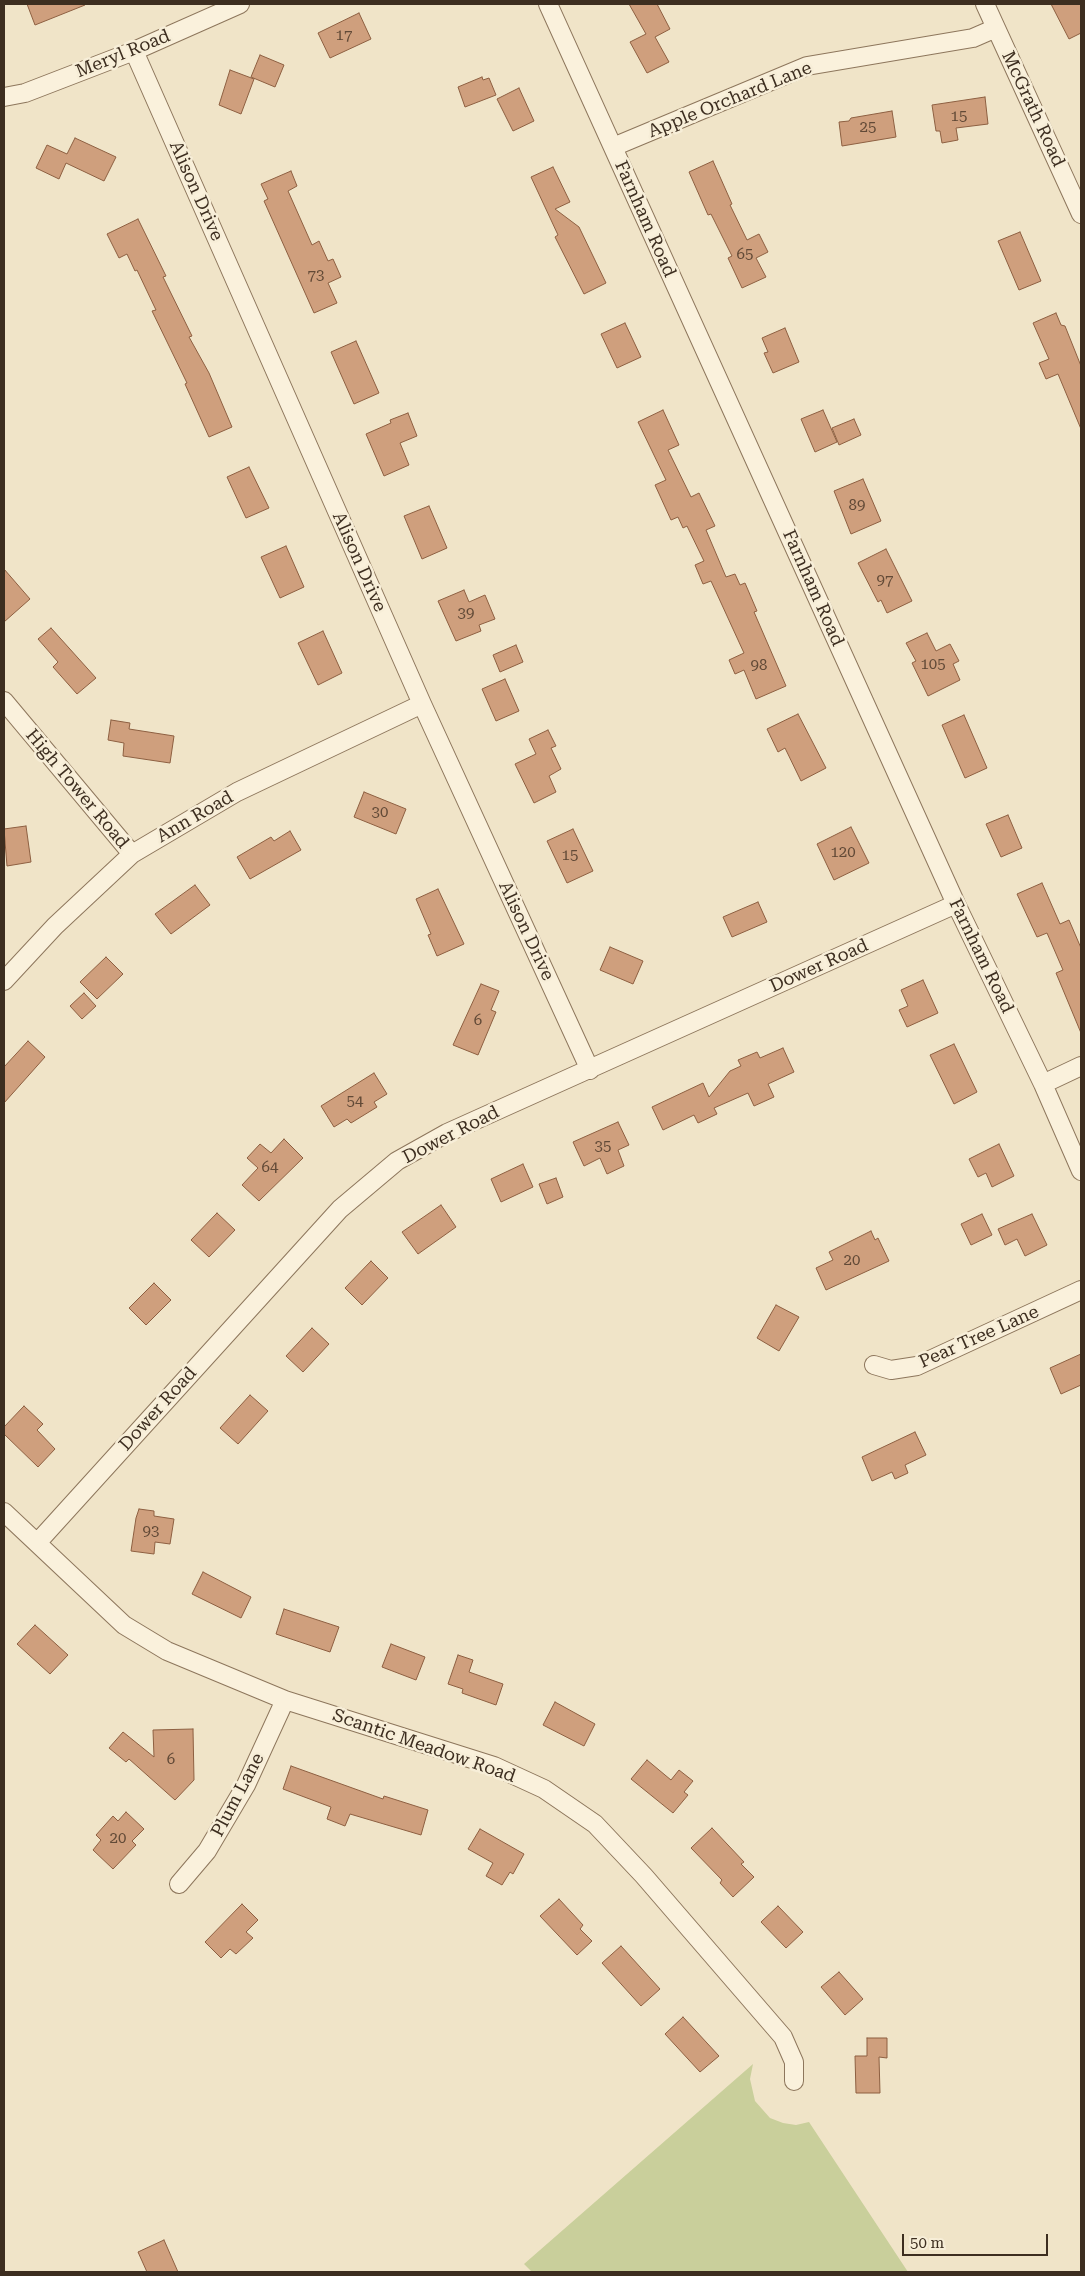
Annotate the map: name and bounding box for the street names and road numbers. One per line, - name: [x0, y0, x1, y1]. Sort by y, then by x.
- street label: Meryl Road: [73, 25, 173, 83]
- street label: McGrath Road: [997, 48, 1069, 170]
- street label: Apple Orchard Lane: [645, 57, 815, 143]
- street label: Alison Drive: [164, 138, 228, 244]
- street label: Farnham Road: [610, 158, 680, 280]
- street label: Alison Drive: [327, 509, 391, 615]
- street label: Farnham Road: [778, 527, 848, 649]
- street label: High Tower Road: [21, 725, 133, 853]
- street label: Ann Road: [153, 787, 237, 847]
- street label: Alison Drive: [494, 878, 558, 984]
- street label: Farnham Road: [944, 895, 1018, 1017]
- street label: Dower Road: [767, 935, 871, 997]
- street label: Dower Road: [399, 1101, 503, 1169]
- street label: Pear Tree Lane: [916, 1301, 1042, 1373]
- street label: Dower Road: [115, 1363, 201, 1455]
- street label: Scantic Meadow Road: [330, 1704, 518, 1788]
- street label: Plum Lane: [207, 1749, 269, 1841]

